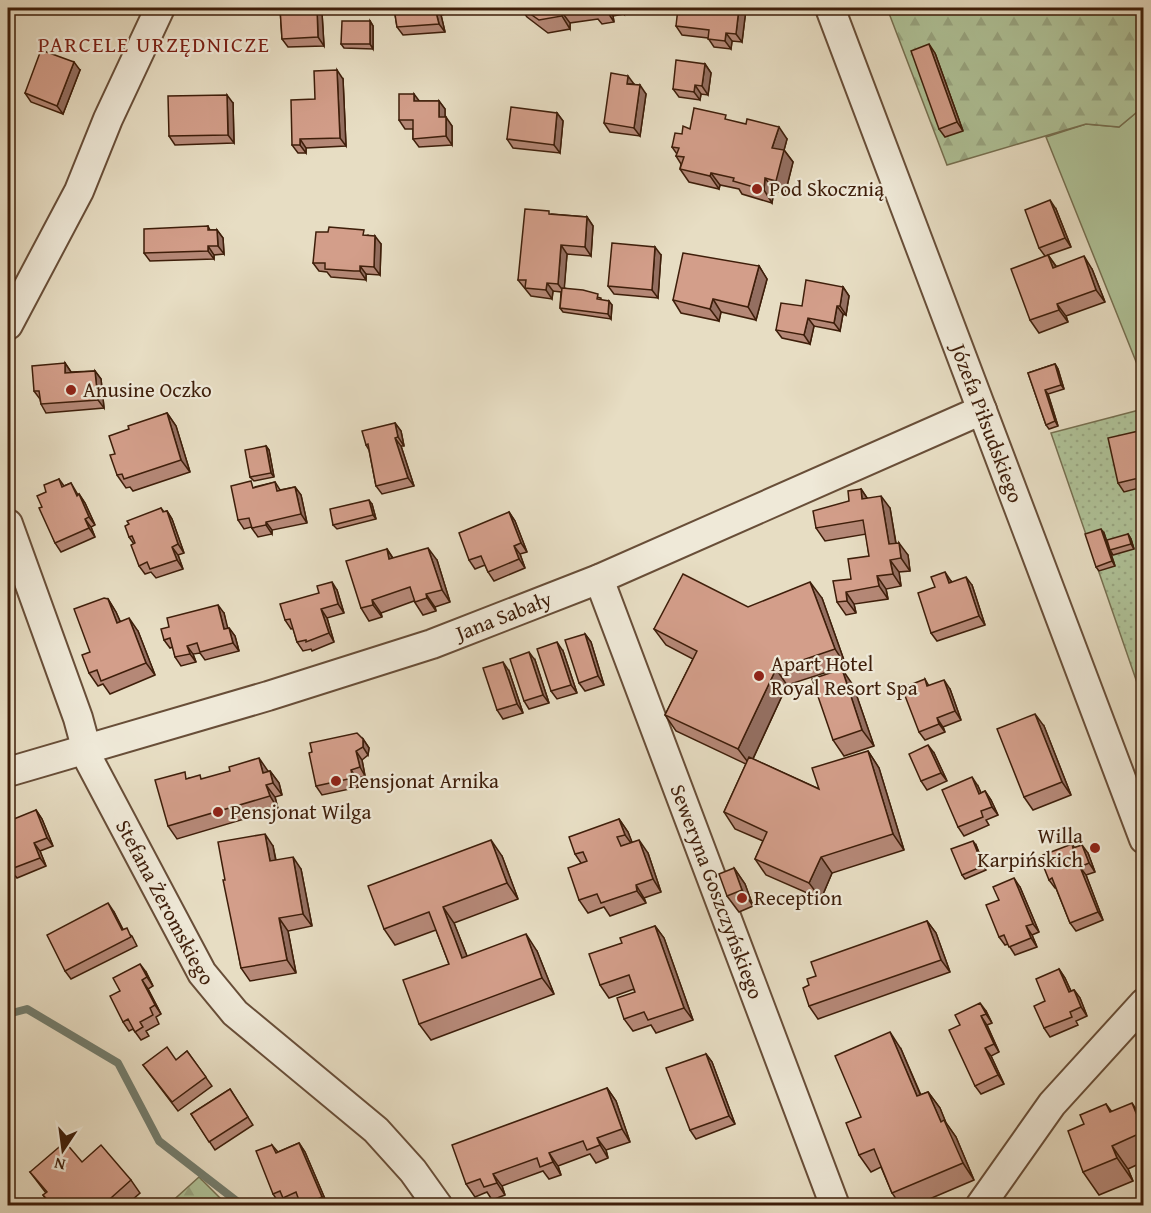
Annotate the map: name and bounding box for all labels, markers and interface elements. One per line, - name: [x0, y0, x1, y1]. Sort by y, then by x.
- district label: PARCELE URZĘDNICZE: [38, 28, 270, 60]
- place label: Pod Skocznią: [769, 173, 884, 204]
- marker: Pod Skocznią: [750, 182, 764, 196]
- street label: Józefa Piłsudskiego: [942, 336, 1032, 507]
- place label: Anusine Oczko: [83, 374, 212, 405]
- marker: Anusine Oczko: [64, 383, 78, 397]
- street label: Jana Sabały: [448, 583, 557, 649]
- place label: Apart Hotel Royal Resort Spa: [771, 648, 918, 703]
- marker: Apart Hotel Royal Resort Spa: [752, 669, 766, 683]
- place label: Pensjonat Arnika: [348, 765, 499, 796]
- marker: Pensjonat Arnika: [329, 774, 343, 788]
- street label: Seweryna Goszczyńskiego: [663, 780, 772, 1003]
- place label: Pensjonat Wilga: [230, 796, 371, 827]
- marker: Pensjonat Wilga: [211, 805, 225, 819]
- street label: Stefana Żeromskiego: [108, 814, 222, 992]
- place label: Willa Karpińskich: [977, 820, 1083, 875]
- marker: Willa Karpińskich: [1088, 841, 1102, 855]
- place label: Reception: [754, 882, 842, 913]
- marker: Reception: [735, 891, 749, 905]
- north arrow: [33, 1120, 93, 1180]
- text: N: [51, 1152, 68, 1178]

